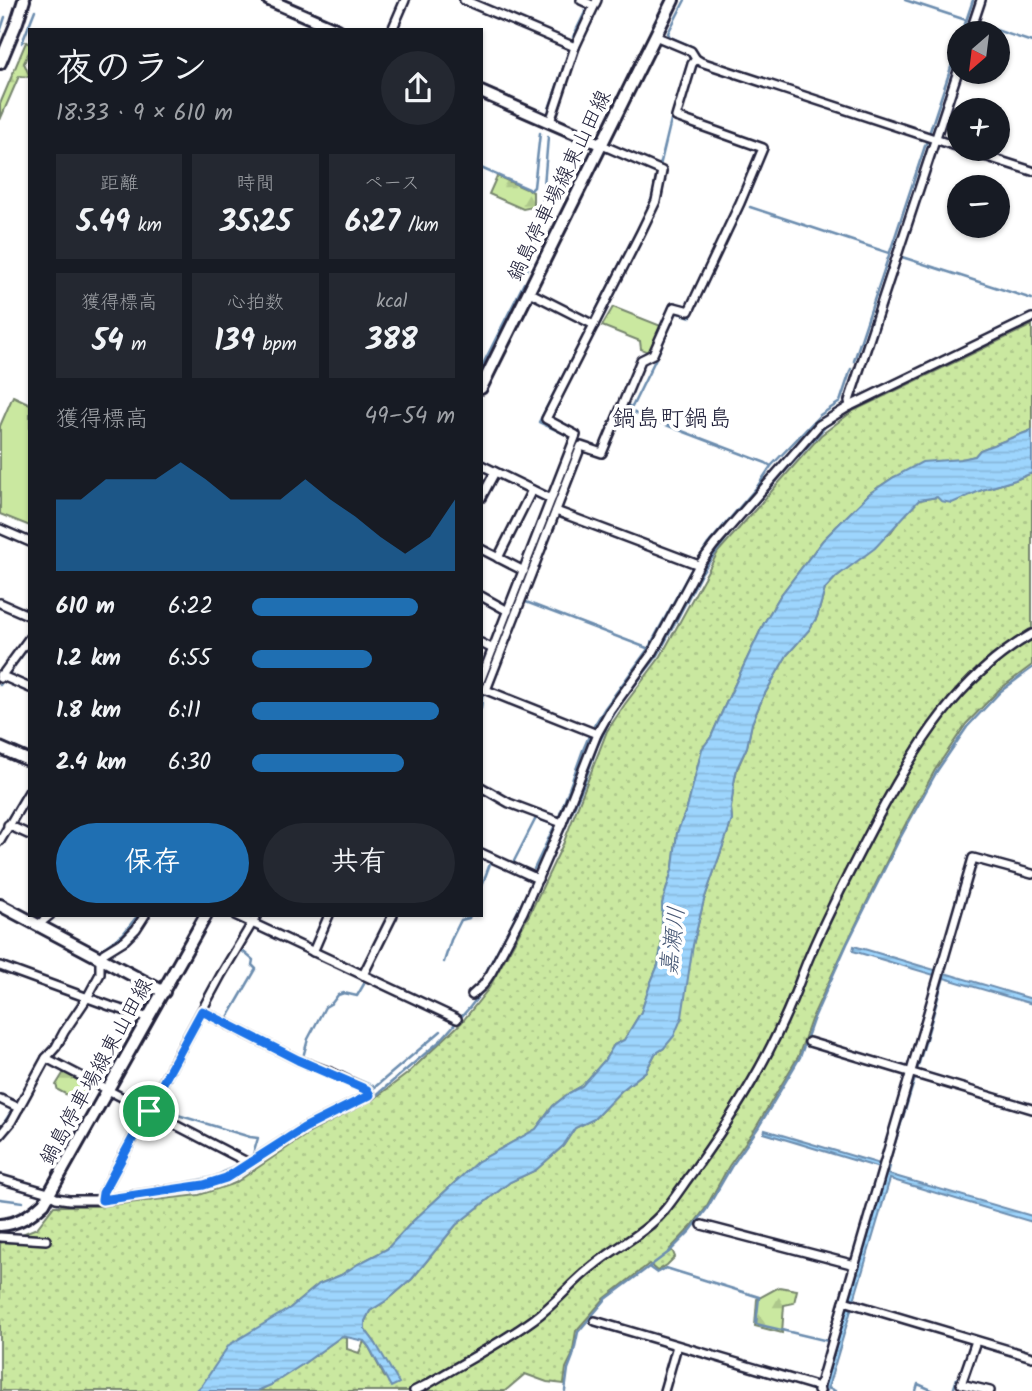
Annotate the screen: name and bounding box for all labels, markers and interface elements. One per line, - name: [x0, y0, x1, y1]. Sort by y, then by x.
- north arrow: [947, 21, 1010, 84]
- map controls: [947, 21, 1010, 238]
- text: 夜のラン: [56, 40, 208, 100]
- button: share: [381, 51, 455, 125]
- street label: 鍋島停車場線東山田線: [499, 84, 621, 288]
- text: 18:33 · 9 × 610 m: [56, 96, 233, 132]
- button: +: [947, 98, 1010, 161]
- text: 距離: [100, 169, 138, 199]
- text: 時間: [236, 169, 275, 199]
- text: ペース: [364, 169, 420, 199]
- button: −: [947, 175, 1010, 238]
- text: 5.49: [76, 199, 130, 247]
- text: 35:25: [220, 199, 291, 247]
- text: 6:27: [345, 199, 400, 247]
- text: km: [130, 211, 162, 241]
- text: /km: [400, 211, 439, 241]
- text: kcal: [376, 287, 407, 317]
- text: 獲得標高: [81, 288, 157, 318]
- text: 心拍数: [227, 288, 284, 318]
- text: 388: [366, 317, 418, 365]
- text: 54: [92, 318, 124, 366]
- text: 139: [214, 318, 255, 366]
- text: m: [124, 330, 146, 360]
- text: bpm: [255, 330, 297, 360]
- text: 49–54 m: [365, 399, 455, 435]
- district label: 鍋島町鍋島: [612, 400, 732, 439]
- text: 獲得標高: [56, 402, 148, 438]
- text: 610 m: [56, 589, 115, 625]
- text: 6:22: [168, 589, 213, 625]
- text: 1.2 km: [56, 641, 121, 677]
- text: 6:55: [168, 641, 211, 677]
- text: 1.8 km: [56, 693, 121, 729]
- text: 6:11: [168, 693, 201, 729]
- text: 2.4 km: [56, 745, 126, 781]
- text: 6:30: [168, 745, 211, 781]
- button: 保存: [56, 823, 249, 903]
- button: 共有: [263, 823, 455, 903]
- water label: 嘉瀬川: [652, 905, 696, 977]
- street label: 鍋島停車場線東山田線: [32, 972, 162, 1172]
- pin: [119, 1081, 179, 1141]
- icon: arrive: [130, 1092, 168, 1130]

